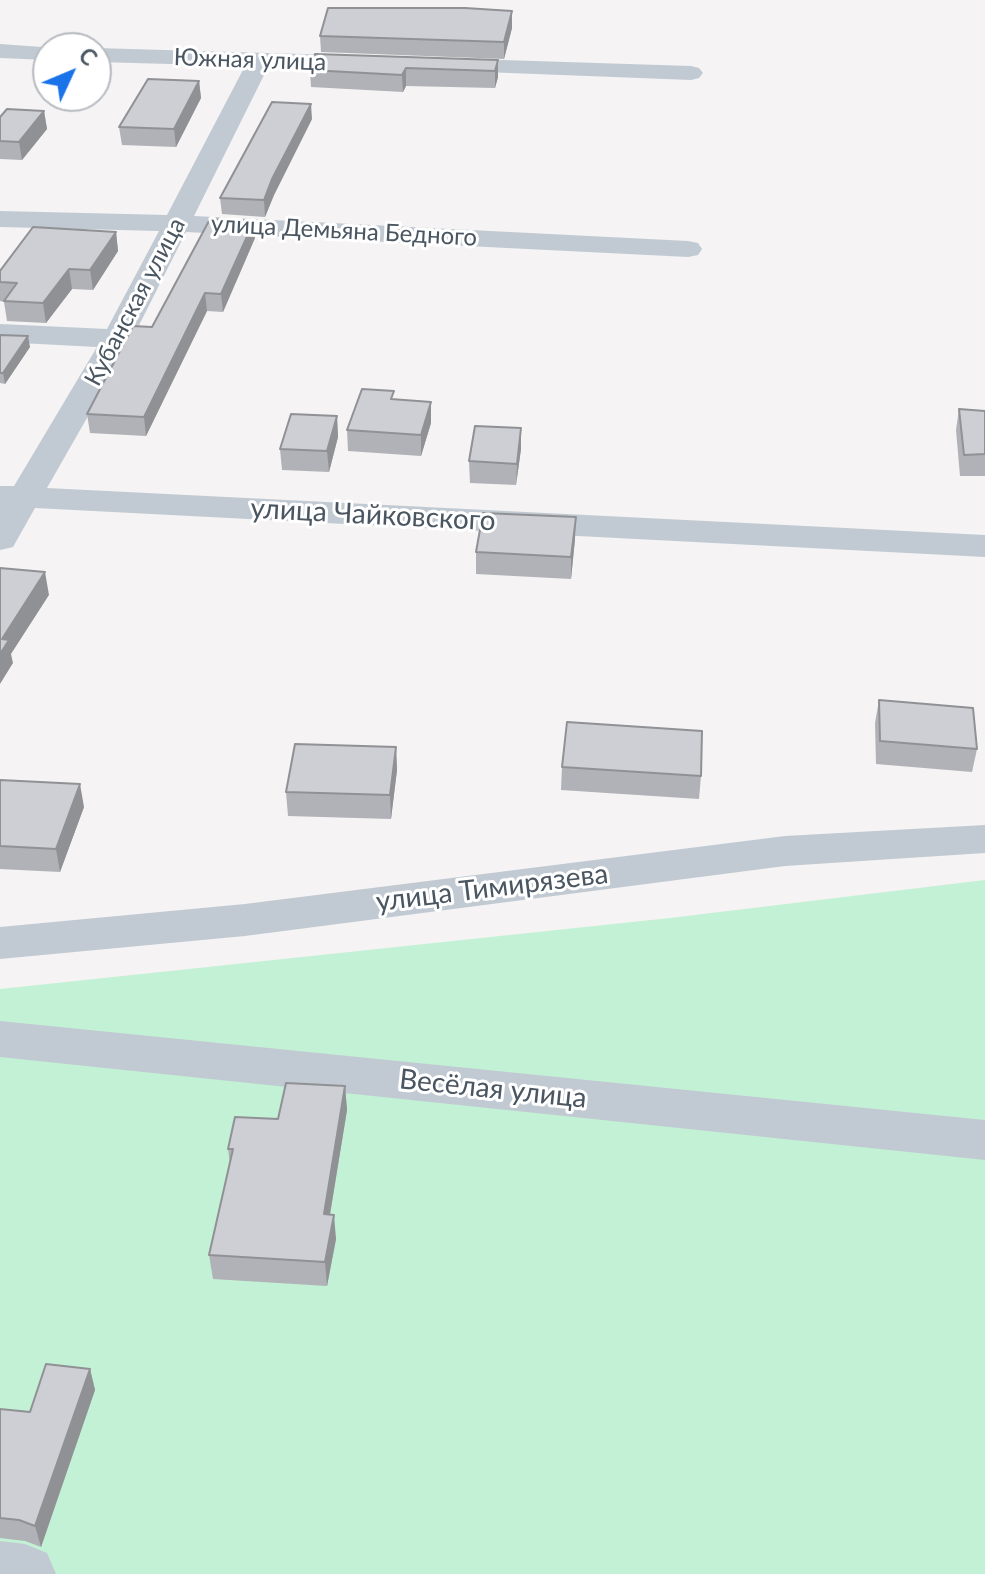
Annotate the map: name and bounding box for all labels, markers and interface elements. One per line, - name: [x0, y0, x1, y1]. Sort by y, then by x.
- north arrow: [32, 32, 112, 112]
- text: С: [73, 42, 103, 71]
- street label: Южная улица: [173, 43, 327, 77]
- street label: улица Демьяна Бедного: [210, 210, 478, 252]
- street label: Кубанская улица: [79, 213, 191, 391]
- street label: улица Чайковского: [250, 492, 496, 538]
- street label: улица Тимирязева: [374, 857, 610, 919]
- street label: Весёлая улица: [398, 1062, 588, 1116]

